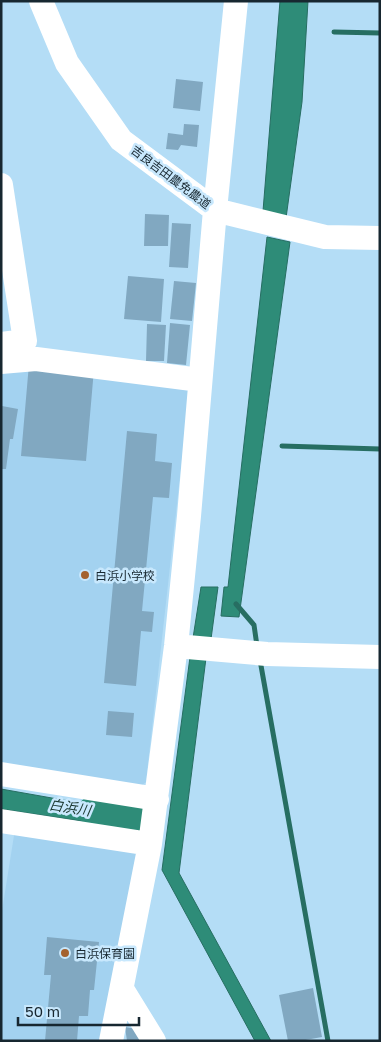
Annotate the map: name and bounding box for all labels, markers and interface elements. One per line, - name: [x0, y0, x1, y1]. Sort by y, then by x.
- street label: 吉良吉田農免農道: [128, 142, 214, 212]
- place label: 白浜小学校: [95, 568, 155, 583]
- marker: 白浜小学校: [79, 569, 91, 581]
- water label: 白浜川: [48, 795, 94, 819]
- place label: 白浜保育園: [75, 946, 135, 961]
- marker: 白浜保育園: [59, 947, 71, 959]
- scale bar: [18, 994, 139, 1026]
- text: 50 m: [25, 1002, 60, 1020]

